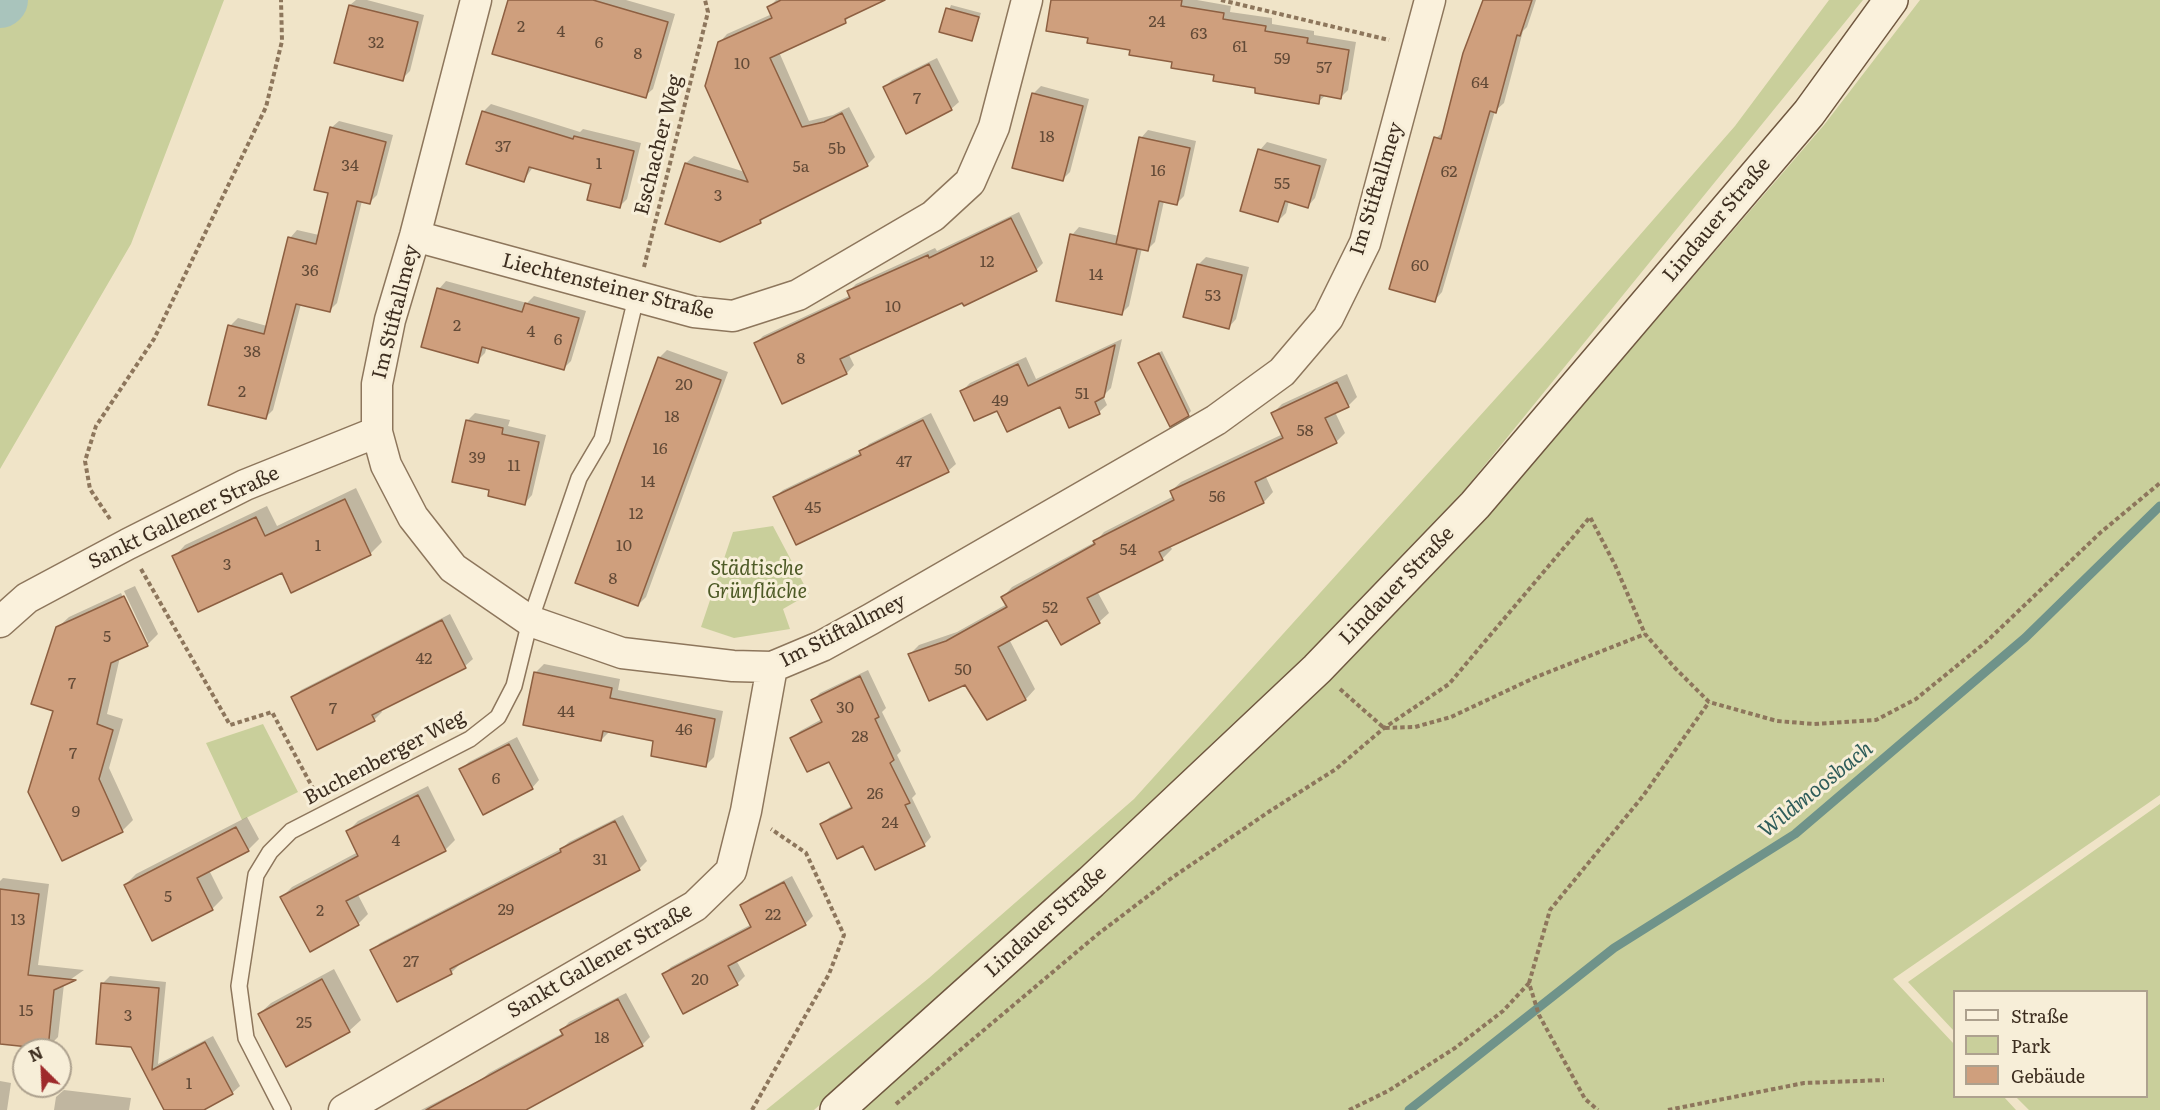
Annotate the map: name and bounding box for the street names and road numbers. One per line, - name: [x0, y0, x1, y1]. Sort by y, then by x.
- street label: Eschacher Weg: [630, 72, 688, 218]
- street label: Im Stiftallmey: [1345, 120, 1409, 258]
- street label: Lindauer Straße: [1658, 153, 1776, 287]
- street label: Im Stiftallmey: [368, 242, 424, 382]
- street label: Liechtensteiner Straße: [499, 249, 717, 325]
- street label: Sankt Gallener Straße: [85, 461, 283, 575]
- street label: Lindauer Straße: [1335, 522, 1459, 650]
- street label: Im Stiftallmey: [776, 589, 910, 673]
- street label: Buchenberger Weg: [300, 705, 470, 811]
- street label: Lindauer Straße: [980, 861, 1112, 983]
- street label: Sankt Gallener Straße: [503, 898, 697, 1024]

